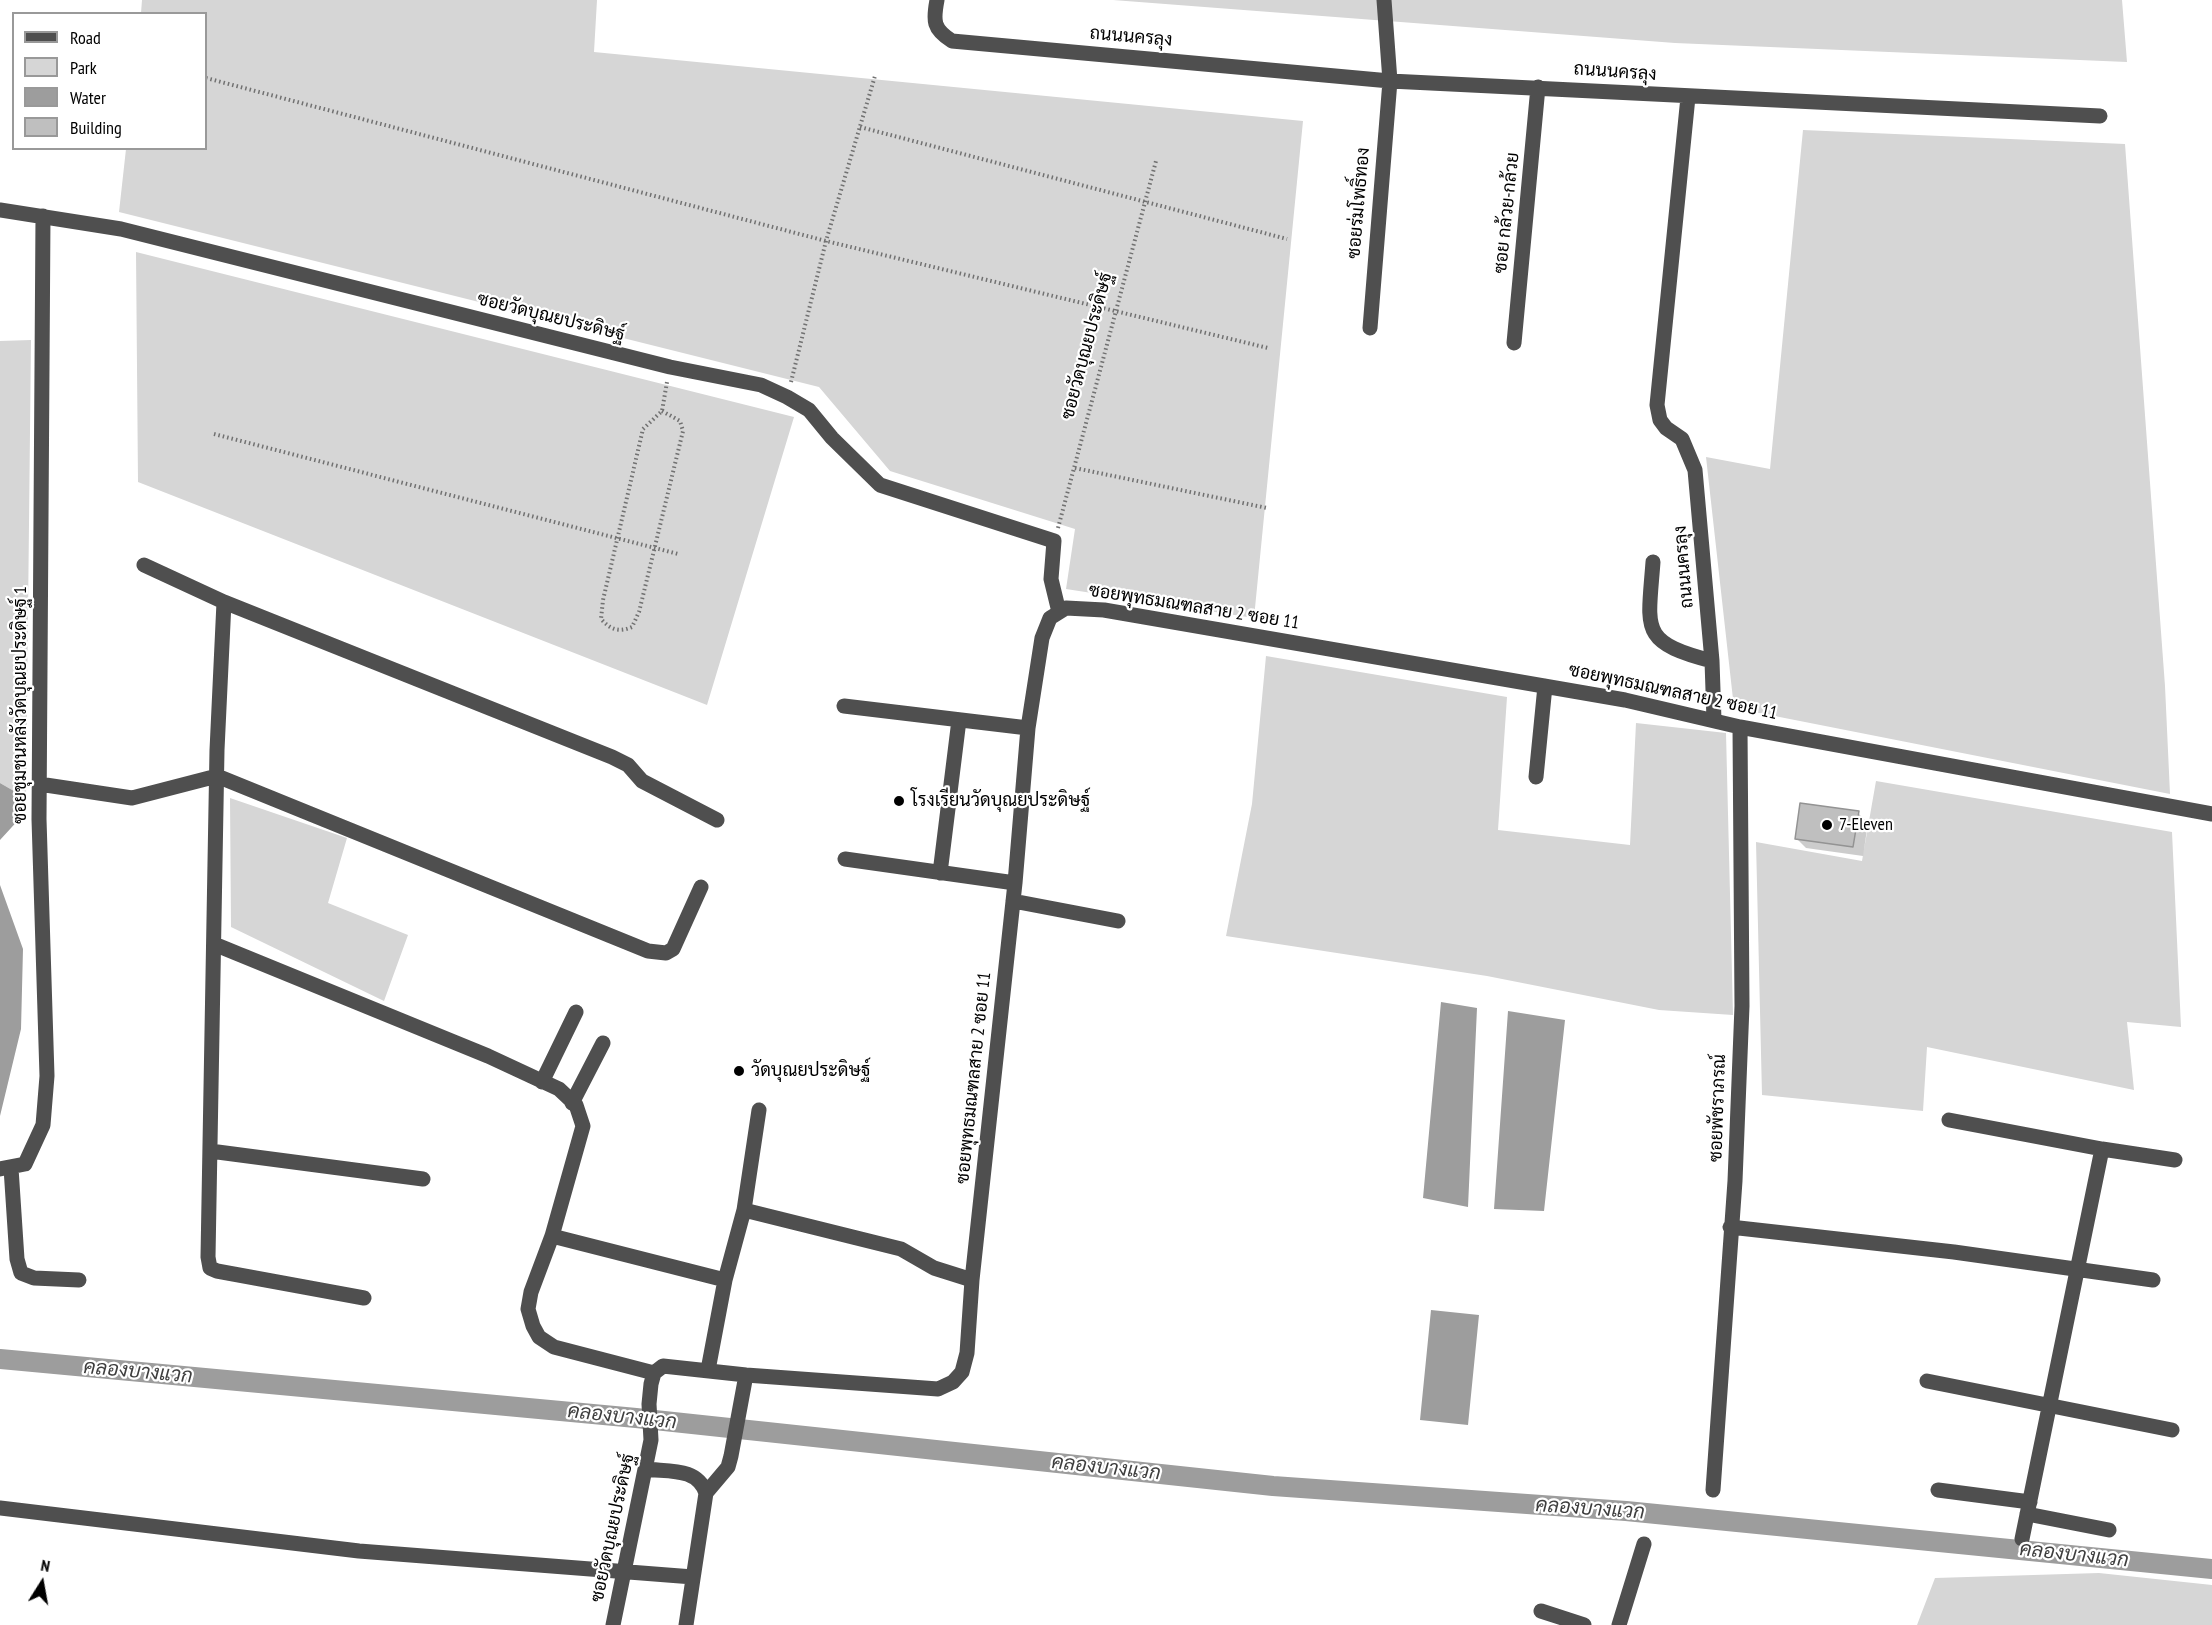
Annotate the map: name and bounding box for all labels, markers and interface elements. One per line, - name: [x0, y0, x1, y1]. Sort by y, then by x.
- legend: [12, 12, 207, 150]
- street label: ถนนนครลุง: [1089, 23, 1173, 51]
- text: Road: [70, 26, 101, 49]
- text: Park: [70, 56, 97, 79]
- street label: ถนนนครลุง: [1573, 58, 1657, 86]
- text: Water: [70, 86, 106, 109]
- text: Building: [70, 116, 122, 139]
- street label: ซอยร่มโพธิ์ทอง: [1343, 146, 1375, 260]
- street label: ซอย กล้วย-กล้วย: [1490, 151, 1524, 275]
- street label: ซอยวัดบุณยประดิษฐ์: [1057, 270, 1117, 422]
- street label: ซอยวัดบุณยประดิษฐ์: [475, 288, 627, 346]
- street label: ถนนนครลุง: [1670, 525, 1698, 609]
- street label: ซอยพุทธมณฑลสาย 2 ซอย 11: [1087, 580, 1301, 634]
- street label: ซอยชุมชนหลังวัดบุณยประดิษฐ์ 1: [10, 586, 32, 824]
- street label: ซอยพุทธมณฑลสาย 2 ซอย 11: [1567, 659, 1779, 725]
- place label: โรงเรียนวัดบุณยประดิษฐ์: [911, 790, 1090, 812]
- marker: โรงเรียนวัดบุณยประดิษฐ์: [892, 794, 906, 808]
- place label: 7-Eleven: [1839, 814, 1893, 836]
- marker: 7-Eleven: [1820, 818, 1834, 832]
- street label: ซอยพุทธมณฑลสาย 2 ซอย 11: [952, 971, 996, 1185]
- street label: ซอยพัชราภรณ์: [1705, 1054, 1731, 1162]
- place label: วัดบุณยประดิษฐ์: [751, 1060, 870, 1082]
- marker: วัดบุณยประดิษฐ์: [732, 1064, 746, 1078]
- water label: คลองบางแวก: [82, 1355, 194, 1389]
- water label: คลองบางแวก: [566, 1399, 678, 1435]
- water label: คลองบางแวก: [1050, 1450, 1162, 1486]
- street label: ซอยวัดบุณยประดิษฐ์: [587, 1452, 639, 1604]
- water label: คลองบางแวก: [1535, 1493, 1645, 1525]
- water label: คลองบางแวก: [2018, 1537, 2130, 1573]
- north arrow: [12, 1553, 72, 1613]
- text: N: [39, 1555, 52, 1576]

